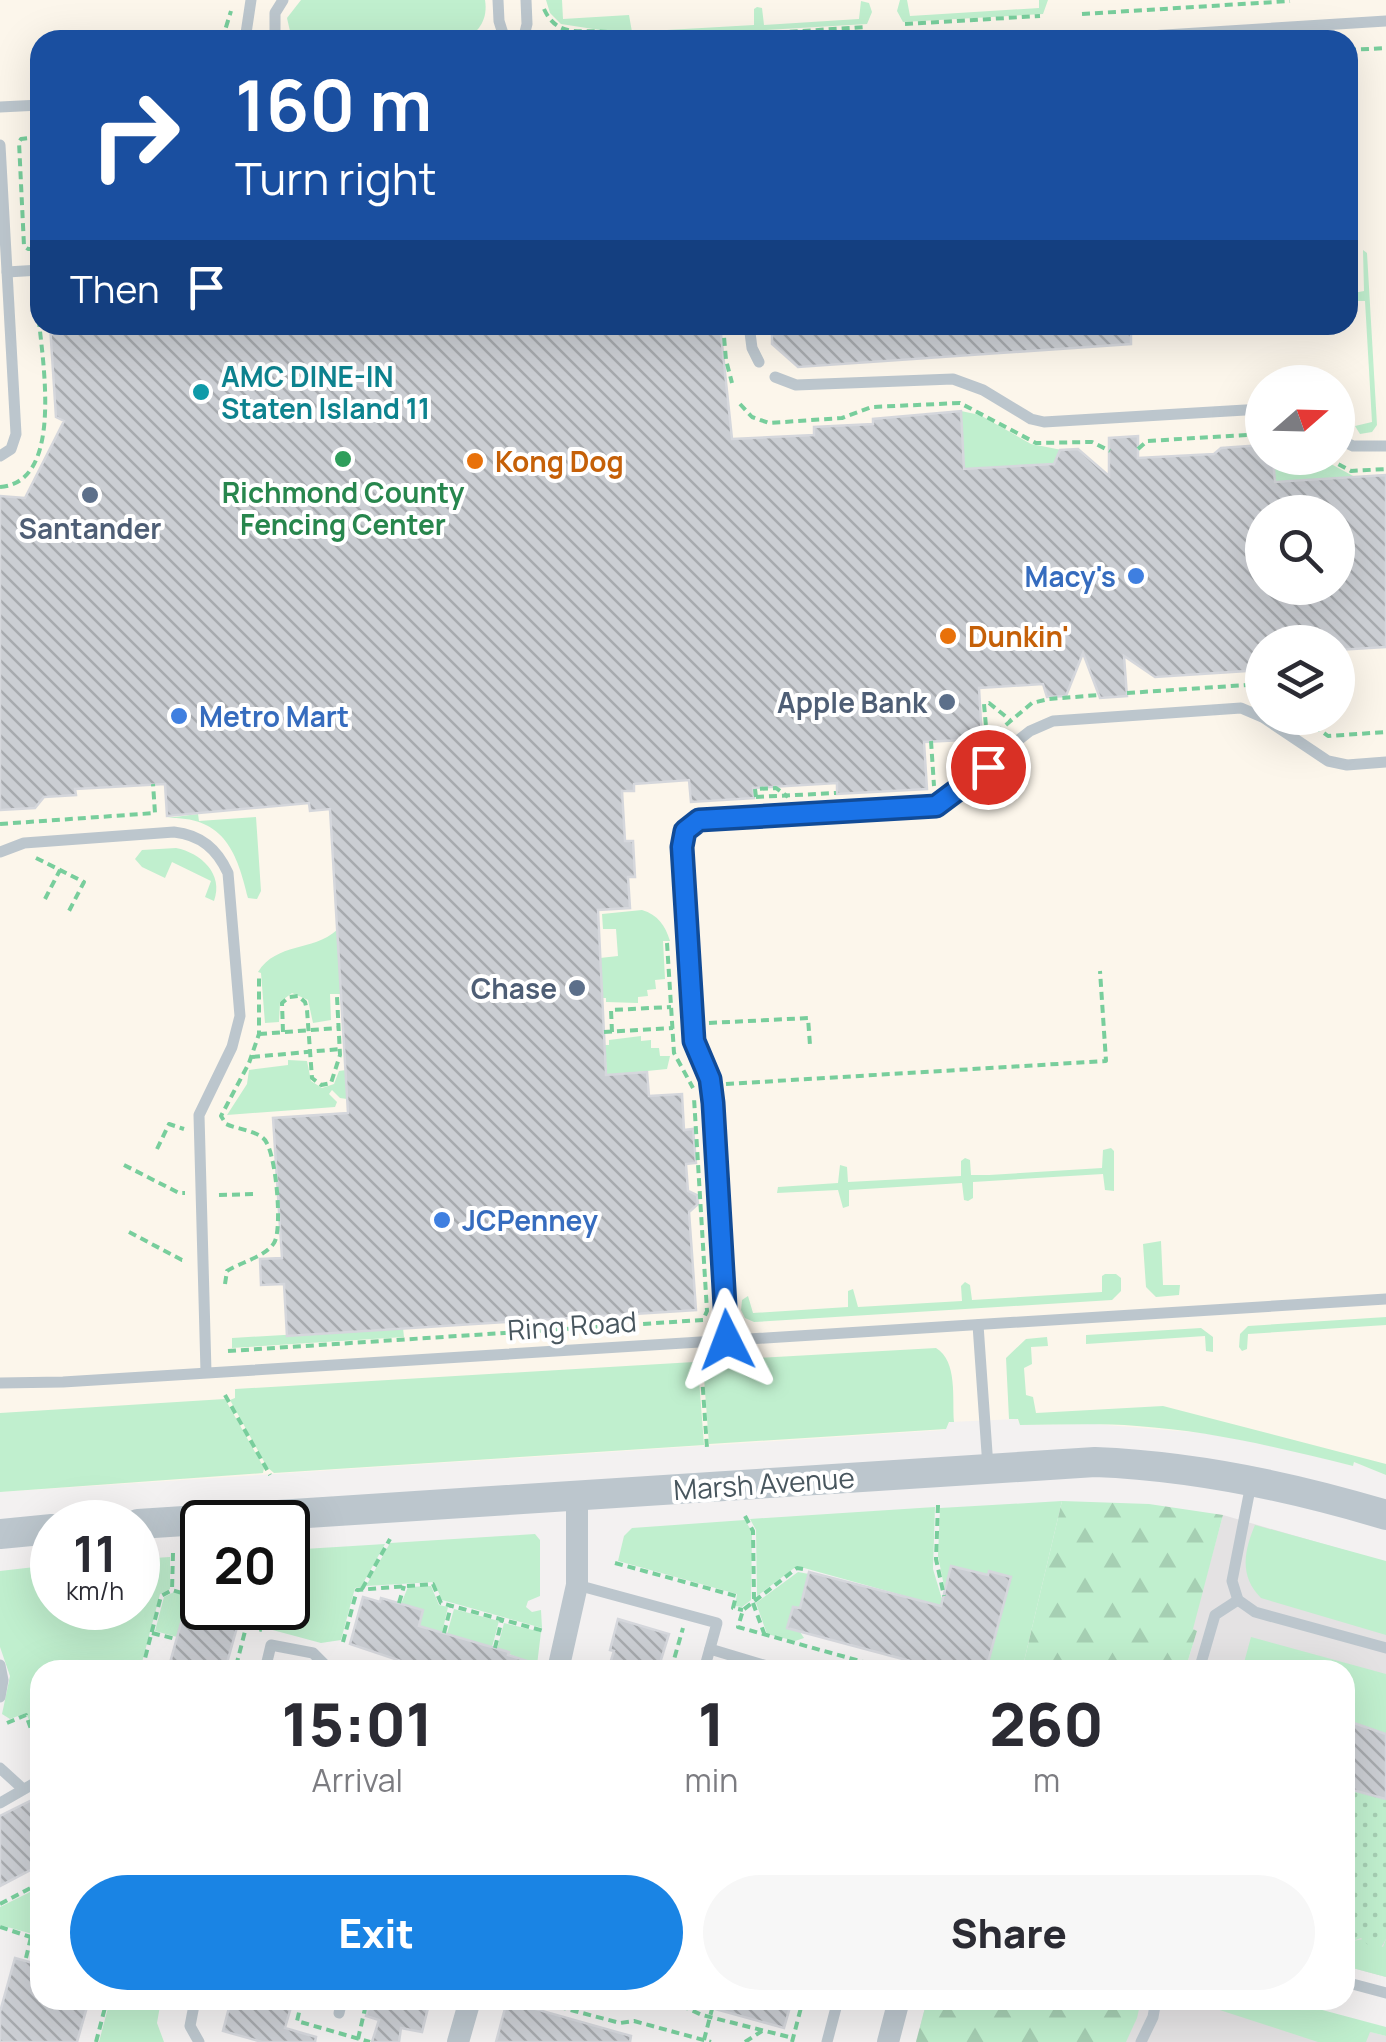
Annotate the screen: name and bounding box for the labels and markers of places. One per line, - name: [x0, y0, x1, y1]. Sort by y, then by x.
- place label: AMC DINE-IN Staten Island 11: [221, 357, 430, 427]
- marker: AMC DINE-IN Staten Island 11: [190, 381, 212, 403]
- place label: Kong Dog: [495, 442, 624, 480]
- marker: Richmond County Fencing Center: [332, 448, 354, 470]
- marker: Kong Dog: [464, 450, 486, 472]
- place label: Richmond County Fencing Center: [222, 473, 465, 543]
- marker: Santander: [79, 484, 101, 506]
- place label: Santander: [19, 509, 161, 547]
- place label: Macy's: [1024, 557, 1116, 595]
- marker: Macy's: [1125, 565, 1147, 587]
- place label: Dunkin': [968, 617, 1069, 655]
- marker: Dunkin': [937, 625, 959, 647]
- place label: Apple Bank: [777, 683, 928, 721]
- marker: Apple Bank: [936, 691, 958, 713]
- place label: Metro Mart: [199, 697, 349, 735]
- marker: Metro Mart: [168, 705, 190, 727]
- pin: [946, 725, 1031, 810]
- place label: Chase: [471, 969, 557, 1007]
- marker: Chase: [566, 977, 588, 999]
- place label: JCPenney: [462, 1201, 598, 1239]
- marker: JCPenney: [431, 1209, 453, 1231]

